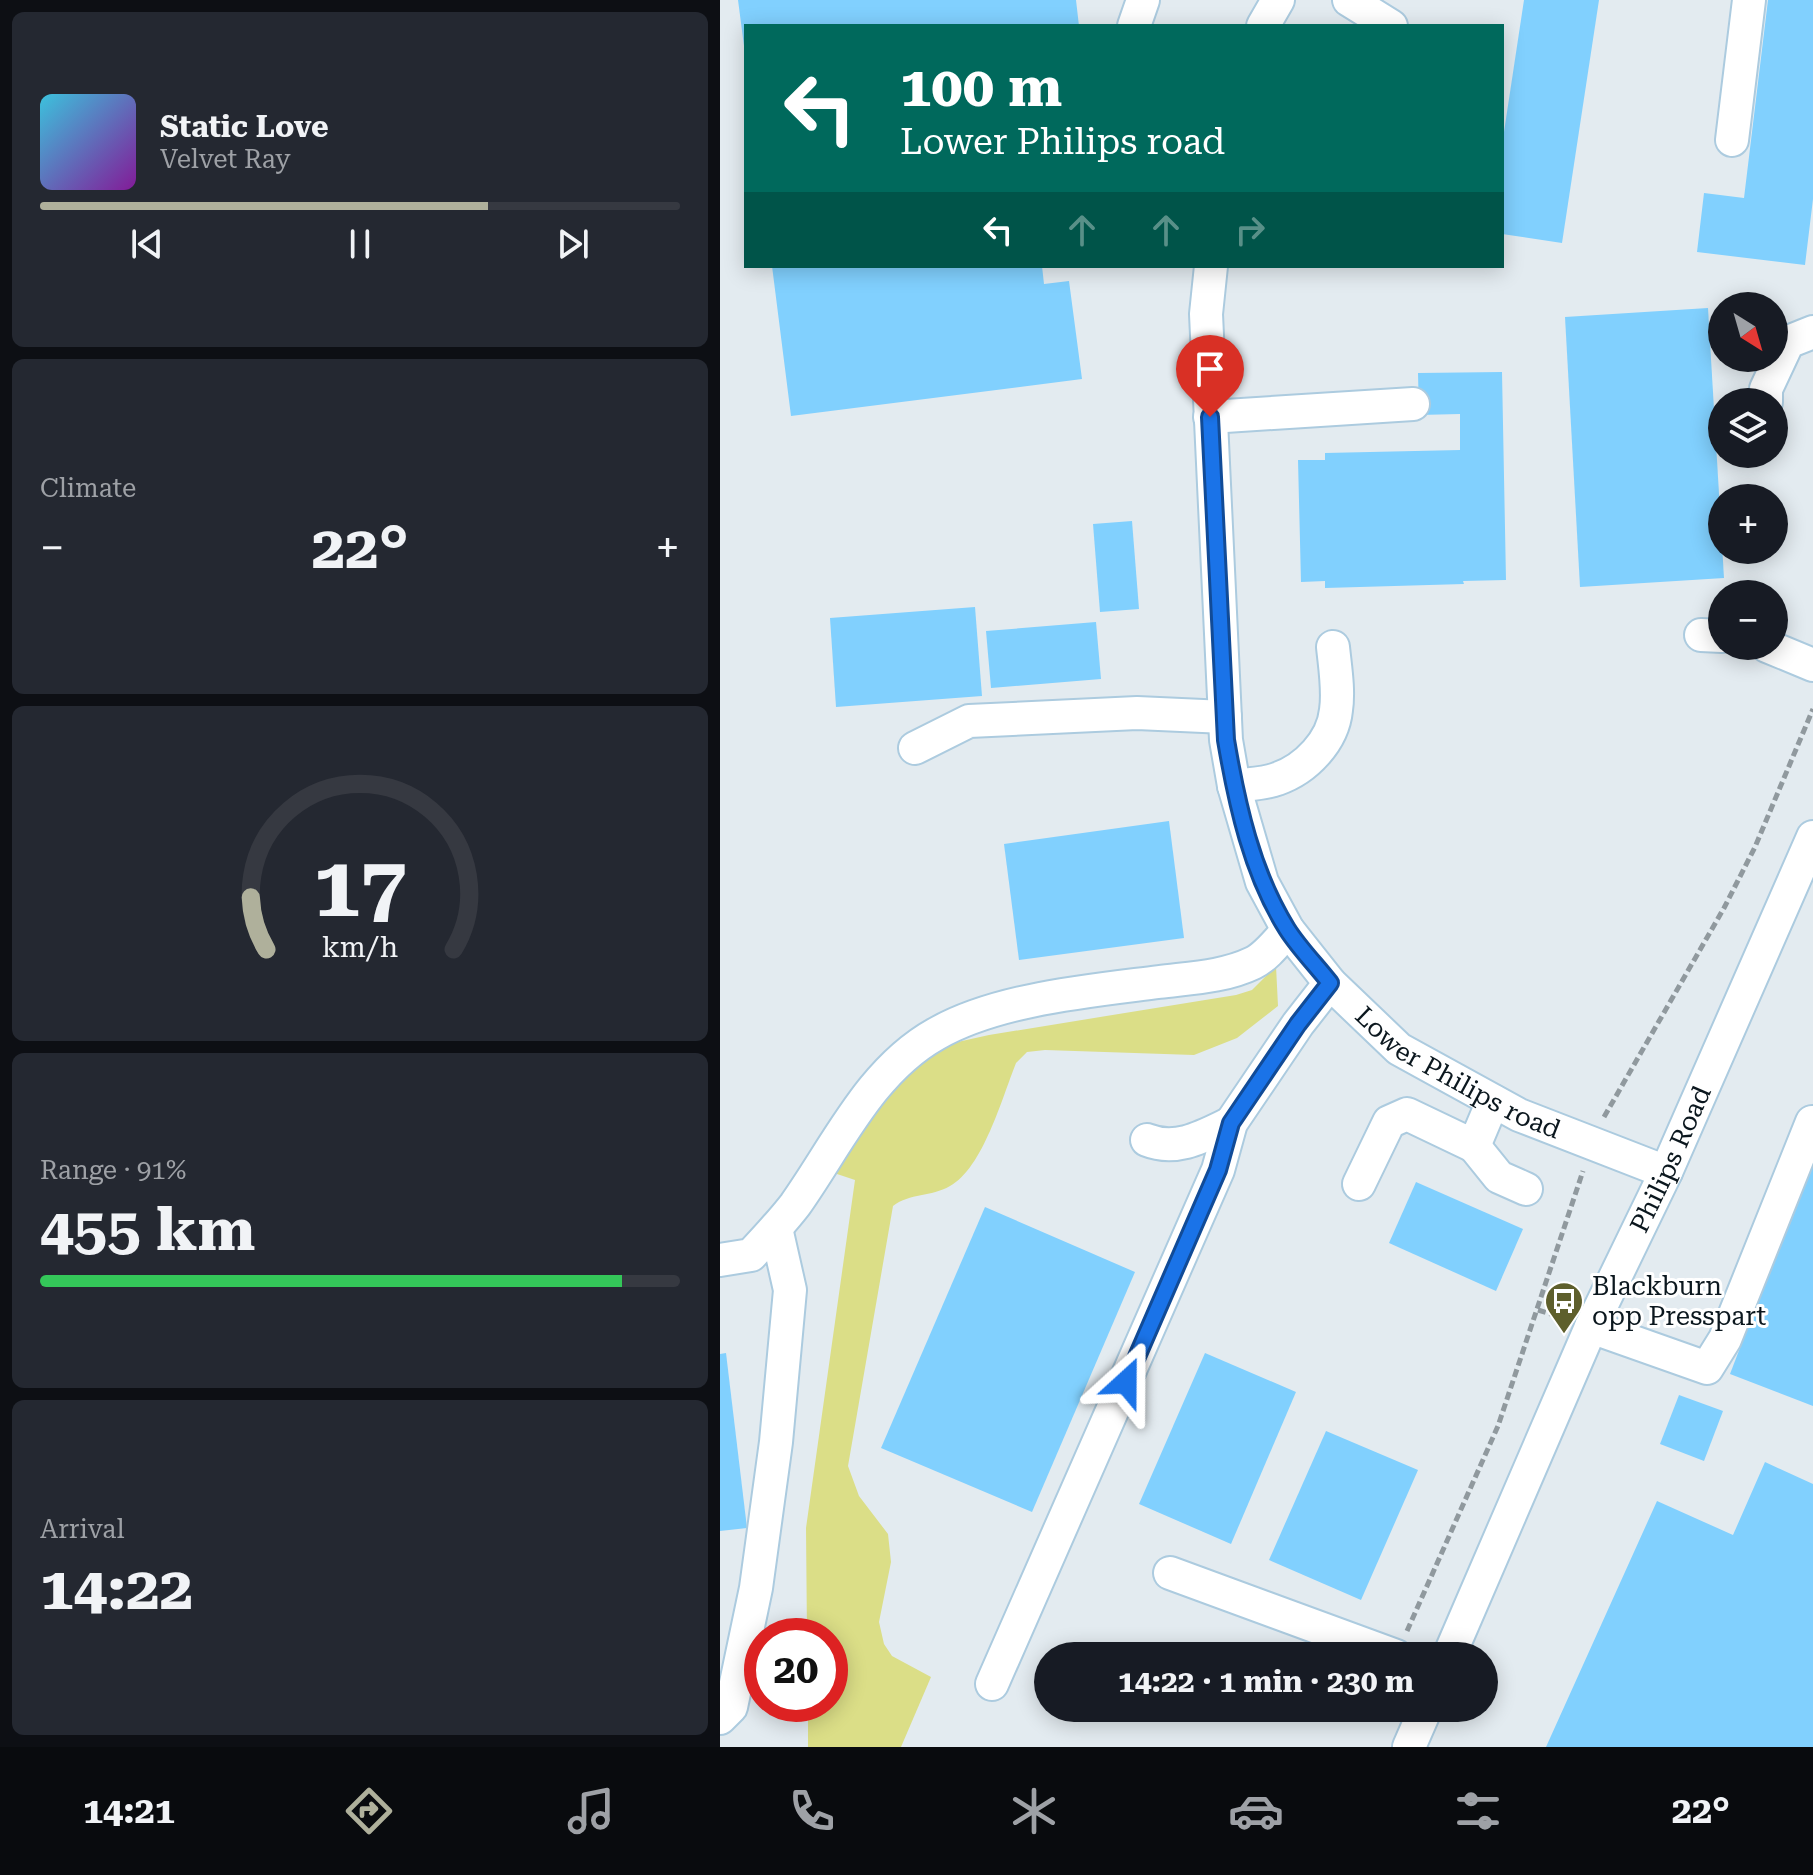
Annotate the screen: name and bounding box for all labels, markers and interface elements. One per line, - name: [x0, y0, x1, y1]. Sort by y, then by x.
- text: 100 m: [900, 54, 1062, 120]
- icon: left: [768, 56, 872, 160]
- text: Static Love: [160, 109, 329, 144]
- text: Lower Philips road: [900, 121, 1225, 163]
- text: Velvet Ray: [160, 144, 291, 174]
- icon: left: [976, 208, 1020, 252]
- icon: ahead: [1060, 208, 1104, 252]
- icon: ahead: [1144, 208, 1188, 252]
- icon: right: [1228, 208, 1272, 252]
- icon: previous: [125, 222, 169, 266]
- icon: pause: [338, 222, 382, 266]
- icon: next: [551, 222, 595, 266]
- north arrow: [1708, 292, 1788, 372]
- map controls: [1708, 292, 1788, 660]
- pin: [1176, 335, 1244, 417]
- icon: arrive: [1188, 347, 1232, 391]
- button: layers: [1708, 388, 1788, 468]
- text: Climate: [40, 473, 136, 503]
- button: +: [1708, 484, 1788, 564]
- text: 22°: [311, 512, 409, 583]
- text: −: [40, 522, 65, 574]
- text: +: [655, 522, 680, 574]
- button: −: [1708, 580, 1788, 660]
- text: 17: [313, 838, 407, 935]
- text: km/h: [322, 930, 398, 964]
- street label: Lower Philips road: [1349, 1000, 1565, 1145]
- street label: Philips Road: [1624, 1081, 1717, 1237]
- text: Range · 91%: [40, 1155, 186, 1185]
- text: 455 km: [40, 1194, 255, 1265]
- place label: Blackburn opp Presspart: [1592, 1271, 1766, 1331]
- bus stop icon: Blackburn opp Presspart: [1543, 1280, 1585, 1335]
- position arrow: [1084, 1340, 1168, 1424]
- text: Arrival: [40, 1514, 125, 1544]
- text: 14:22: [40, 1553, 193, 1624]
- speed limit sign: 20: [744, 1618, 848, 1722]
- text: 14:22 · 1 min · 230 m: [1118, 1664, 1414, 1699]
- icon: directions: [341, 1783, 397, 1839]
- icon: music: [563, 1783, 619, 1839]
- icon: phone: [784, 1783, 840, 1839]
- icon: climate: [1006, 1783, 1062, 1839]
- icon: car: [1228, 1783, 1284, 1839]
- icon: filters: [1450, 1783, 1506, 1839]
- text: 14:21: [83, 1790, 175, 1832]
- text: 22°: [1672, 1790, 1730, 1832]

